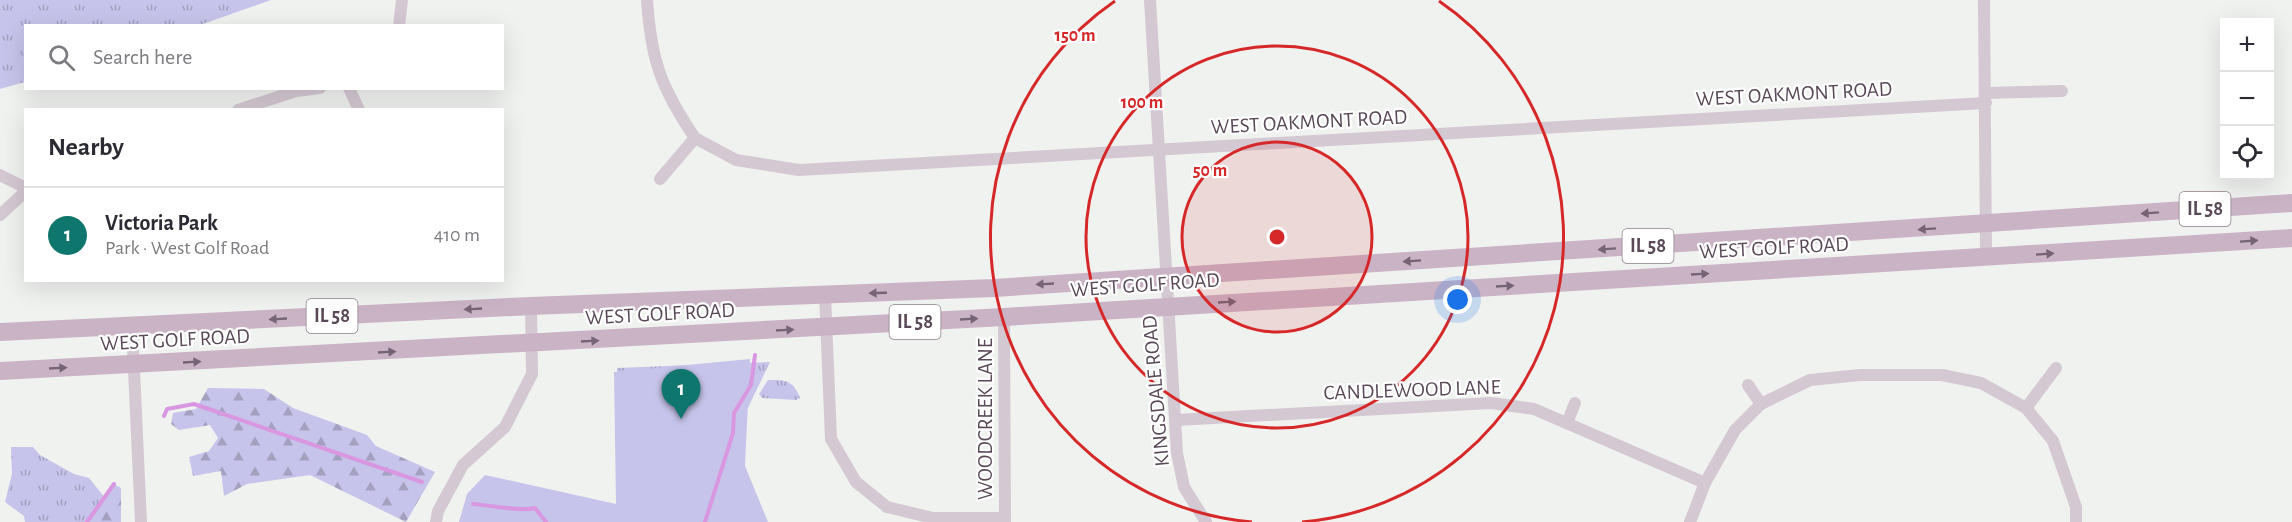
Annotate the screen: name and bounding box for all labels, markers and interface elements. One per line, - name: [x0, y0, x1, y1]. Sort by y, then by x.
- map controls: [2220, 18, 2274, 180]
- button: +: [2220, 18, 2274, 72]
- search box: [24, 24, 504, 90]
- text: 150 m: [1055, 27, 1095, 45]
- icon: search: [45, 41, 78, 74]
- text: Search here: [93, 46, 192, 68]
- button: −: [2220, 72, 2274, 126]
- street label: WEST OAKMONT ROAD: [1695, 78, 1893, 110]
- text: 100 m: [1121, 94, 1163, 112]
- street label: WEST OAKMONT ROAD: [1210, 106, 1408, 138]
- button: locate: [2220, 126, 2274, 180]
- text: Nearby: [48, 134, 124, 160]
- text: 50 m: [1193, 162, 1227, 180]
- road number: IL 58: [2180, 192, 2230, 226]
- one-way arrow: [2140, 208, 2159, 217]
- text: Victoria Park: [105, 212, 218, 234]
- one-way arrow: [1917, 224, 1936, 233]
- text: 1: [64, 225, 71, 245]
- text: 410 m: [434, 225, 480, 245]
- centre of rings: [1267, 227, 1287, 247]
- road number: IL 58: [1622, 229, 1674, 263]
- street label: WEST GOLF ROAD: [1699, 234, 1849, 262]
- one-way arrow: [2239, 237, 2258, 246]
- text: Park · West Golf Road: [105, 238, 269, 258]
- one-way arrow: [1597, 244, 1616, 254]
- one-way arrow: [2035, 250, 2054, 259]
- one-way arrow: [1403, 257, 1422, 266]
- street label: WEST GOLF ROAD: [1070, 269, 1220, 301]
- one-way arrow: [1690, 270, 1709, 279]
- one-way arrow: [1036, 280, 1055, 289]
- one-way arrow: [1496, 281, 1515, 290]
- your location: [1443, 285, 1472, 314]
- one-way arrow: [868, 288, 887, 297]
- one-way arrow: [1217, 297, 1236, 307]
- road number: IL 58: [306, 299, 358, 333]
- street label: WEST GOLF ROAD: [585, 300, 735, 328]
- one-way arrow: [464, 305, 483, 314]
- road number: IL 58: [890, 305, 940, 339]
- one-way arrow: [269, 314, 288, 323]
- one-way arrow: [959, 314, 978, 324]
- street label: KINGSDALE ROAD: [1139, 315, 1173, 467]
- one-way arrow: [776, 325, 795, 334]
- street label: WEST GOLF ROAD: [100, 326, 250, 354]
- one-way arrow: [581, 336, 600, 345]
- street label: WOODCREEK LANE: [975, 338, 996, 500]
- one-way arrow: [377, 347, 396, 356]
- one-way arrow: [183, 357, 202, 366]
- one-way arrow: [49, 364, 68, 373]
- pin: 1: [662, 370, 700, 419]
- street label: CANDLEWOOD LANE: [1323, 376, 1501, 404]

